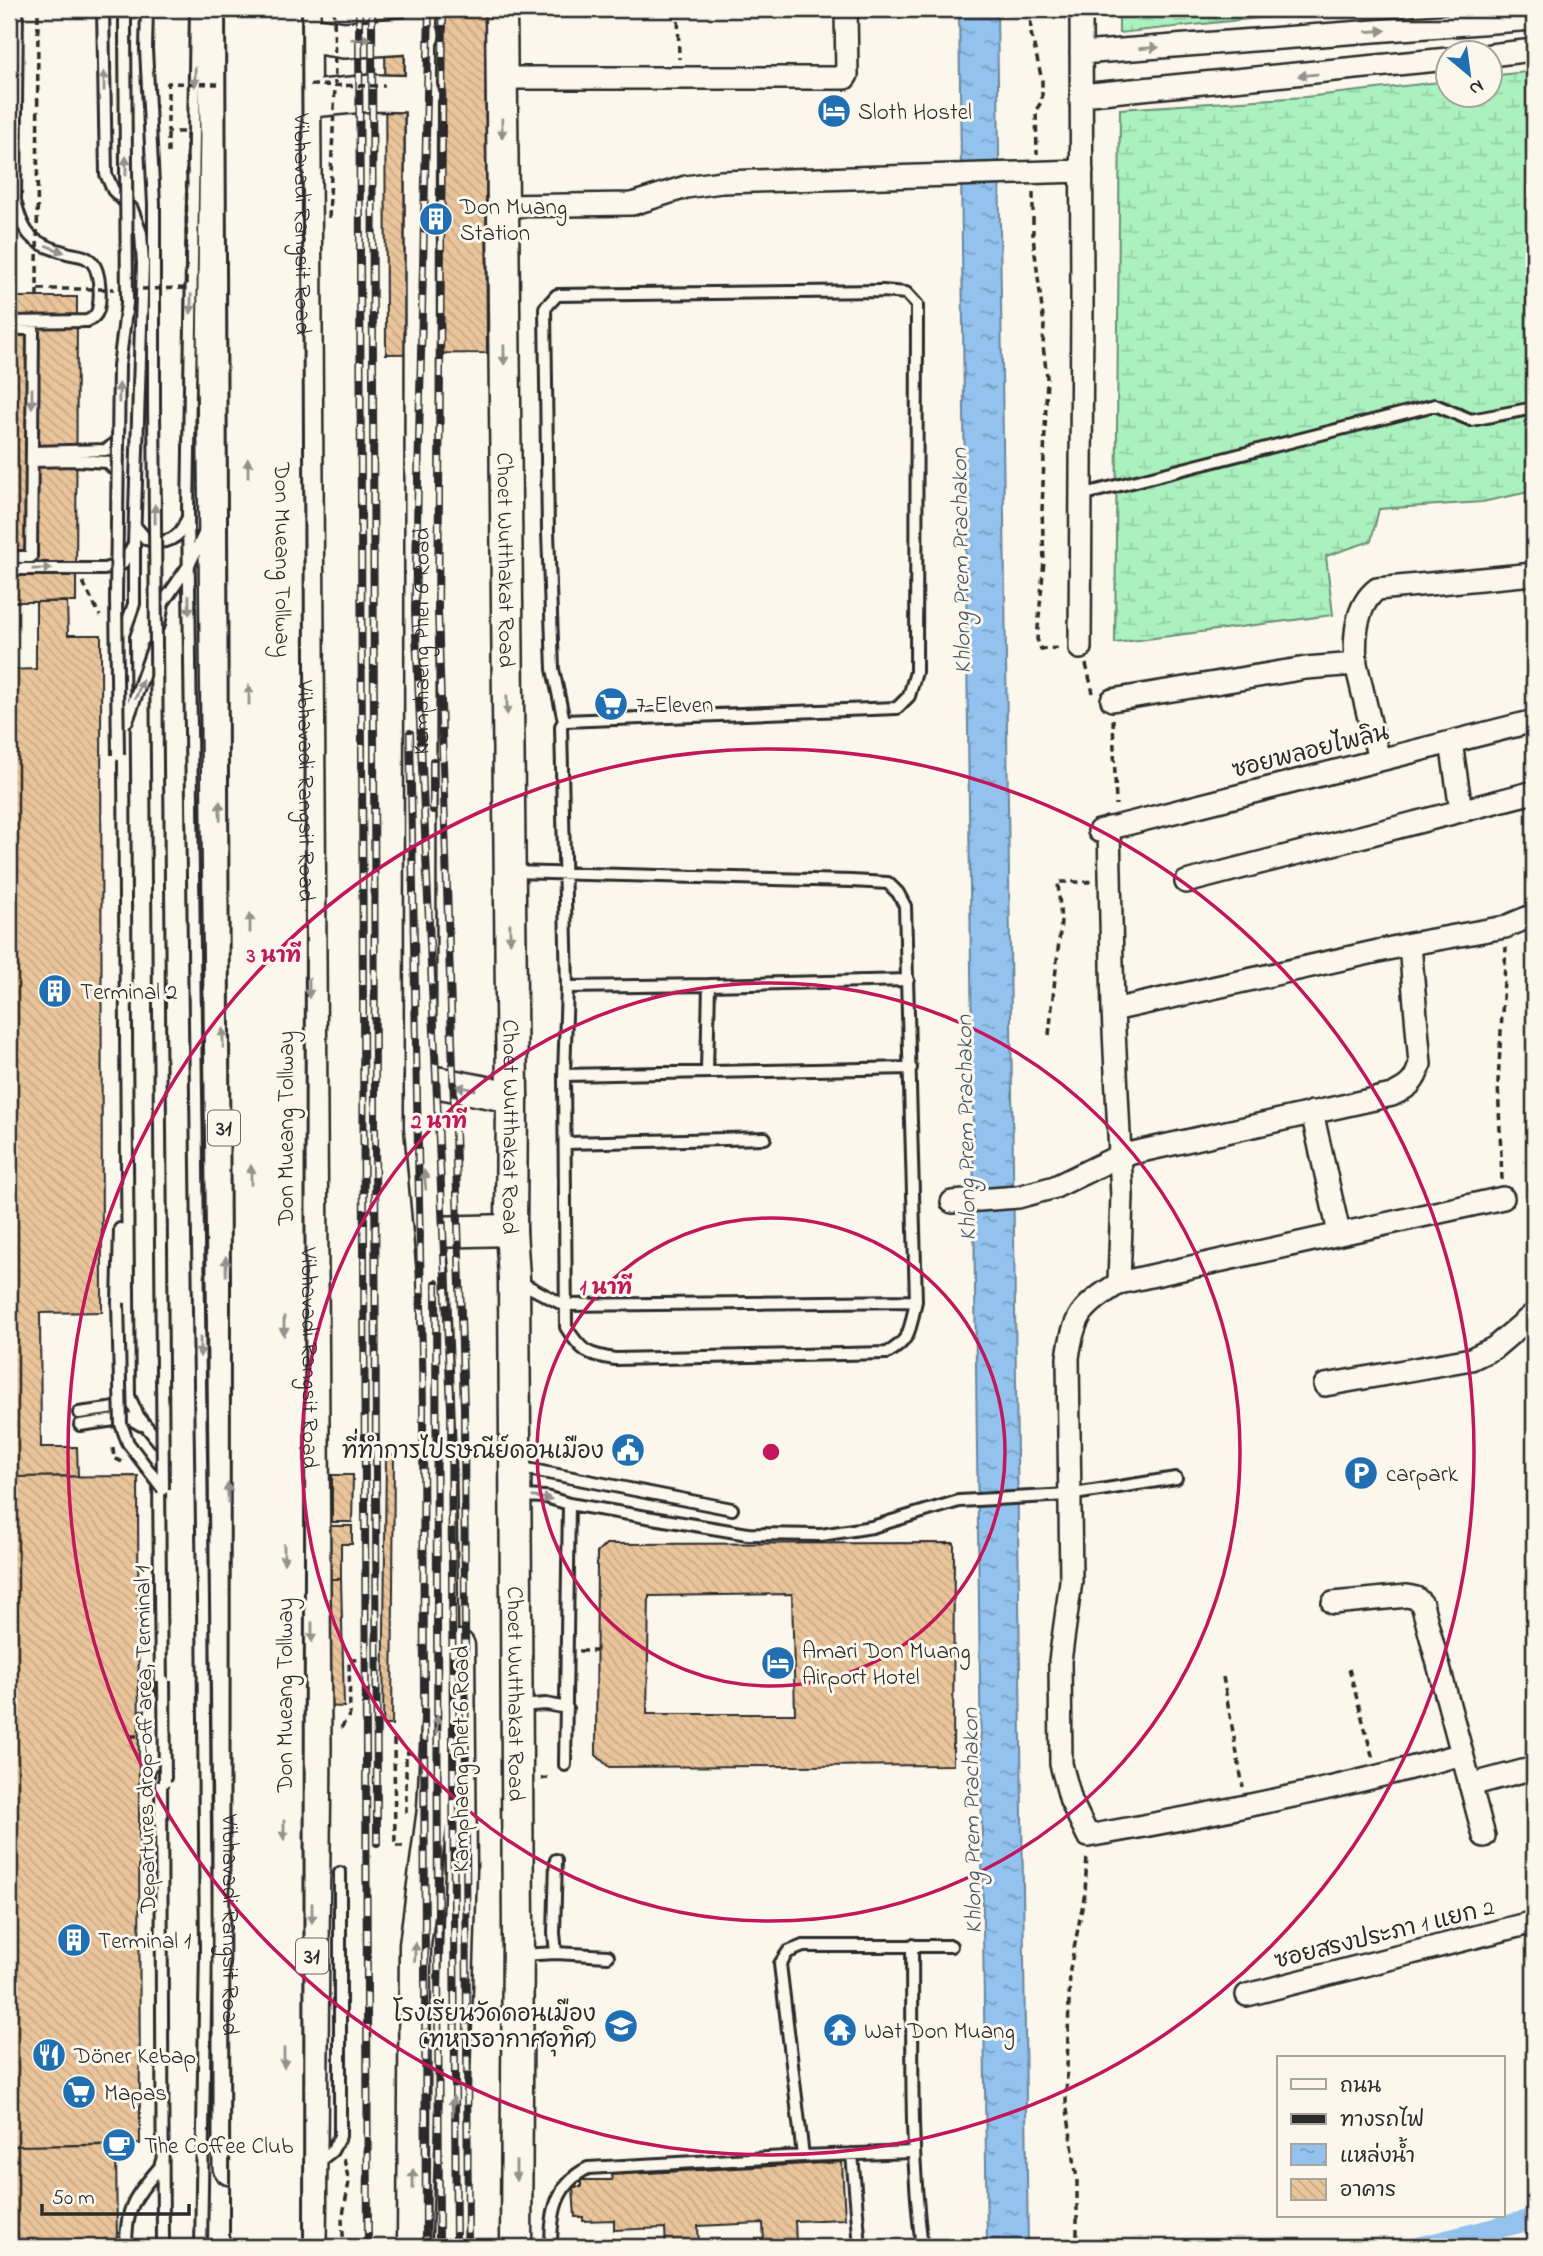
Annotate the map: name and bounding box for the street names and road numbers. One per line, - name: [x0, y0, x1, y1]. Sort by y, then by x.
- street label: Vibhavadi Rangsit Road: [283, 112, 318, 335]
- street label: Choet Wutthakat Road: [486, 452, 522, 668]
- street label: Don Mueang Tollway: [263, 462, 298, 657]
- street label: Kamphaeng Phet 6 Road: [406, 528, 440, 755]
- street label: Vibhavadi Rangsit Road: [287, 679, 322, 902]
- street label: ซอยพลอยไพลิน: [1228, 715, 1392, 788]
- street label: Choet Wutthakat Road: [492, 1019, 526, 1235]
- street label: Don Mueang Tollway: [271, 1031, 306, 1226]
- road number: 31: [208, 1110, 240, 1146]
- street label: Vibhavadi Rangsit Road: [291, 1246, 325, 1469]
- street label: Departures drop-off area, Terminal 1: [127, 1565, 166, 1914]
- street label: Choet Wutthakat Road: [497, 1586, 531, 1802]
- street label: Don Mueang Tollway: [270, 1598, 305, 1793]
- street label: Kamphaeng Phet 6 Road: [446, 1645, 480, 1872]
- street label: Vibhavadi Rangsit Road: [211, 1813, 245, 2036]
- street label: ซอยสรงประภา 1 แยก 2: [1271, 1892, 1498, 1979]
- road number: 31: [296, 1938, 328, 1974]

